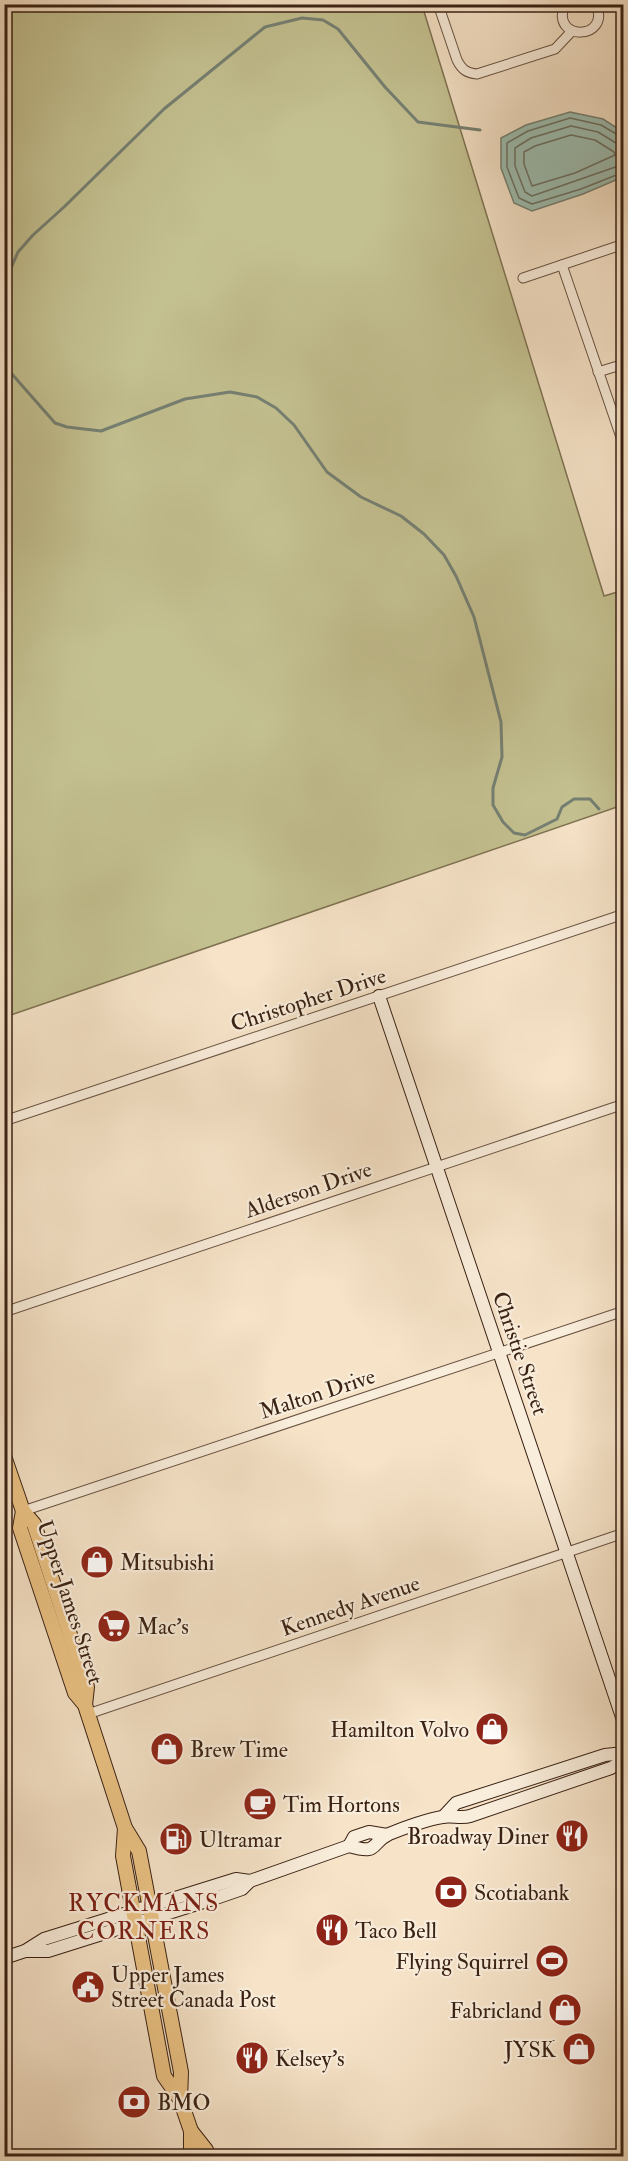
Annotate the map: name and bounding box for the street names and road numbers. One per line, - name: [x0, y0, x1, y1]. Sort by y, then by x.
- street label: Christopher Drive: [227, 962, 390, 1039]
- street label: Alderson Drive: [240, 1155, 375, 1225]
- street label: Christie Street: [486, 1288, 554, 1419]
- street label: Malton Drive: [256, 1362, 379, 1426]
- street label: Upper James Street: [29, 1517, 110, 1688]
- street label: Kennedy Avenue: [277, 1569, 423, 1643]

